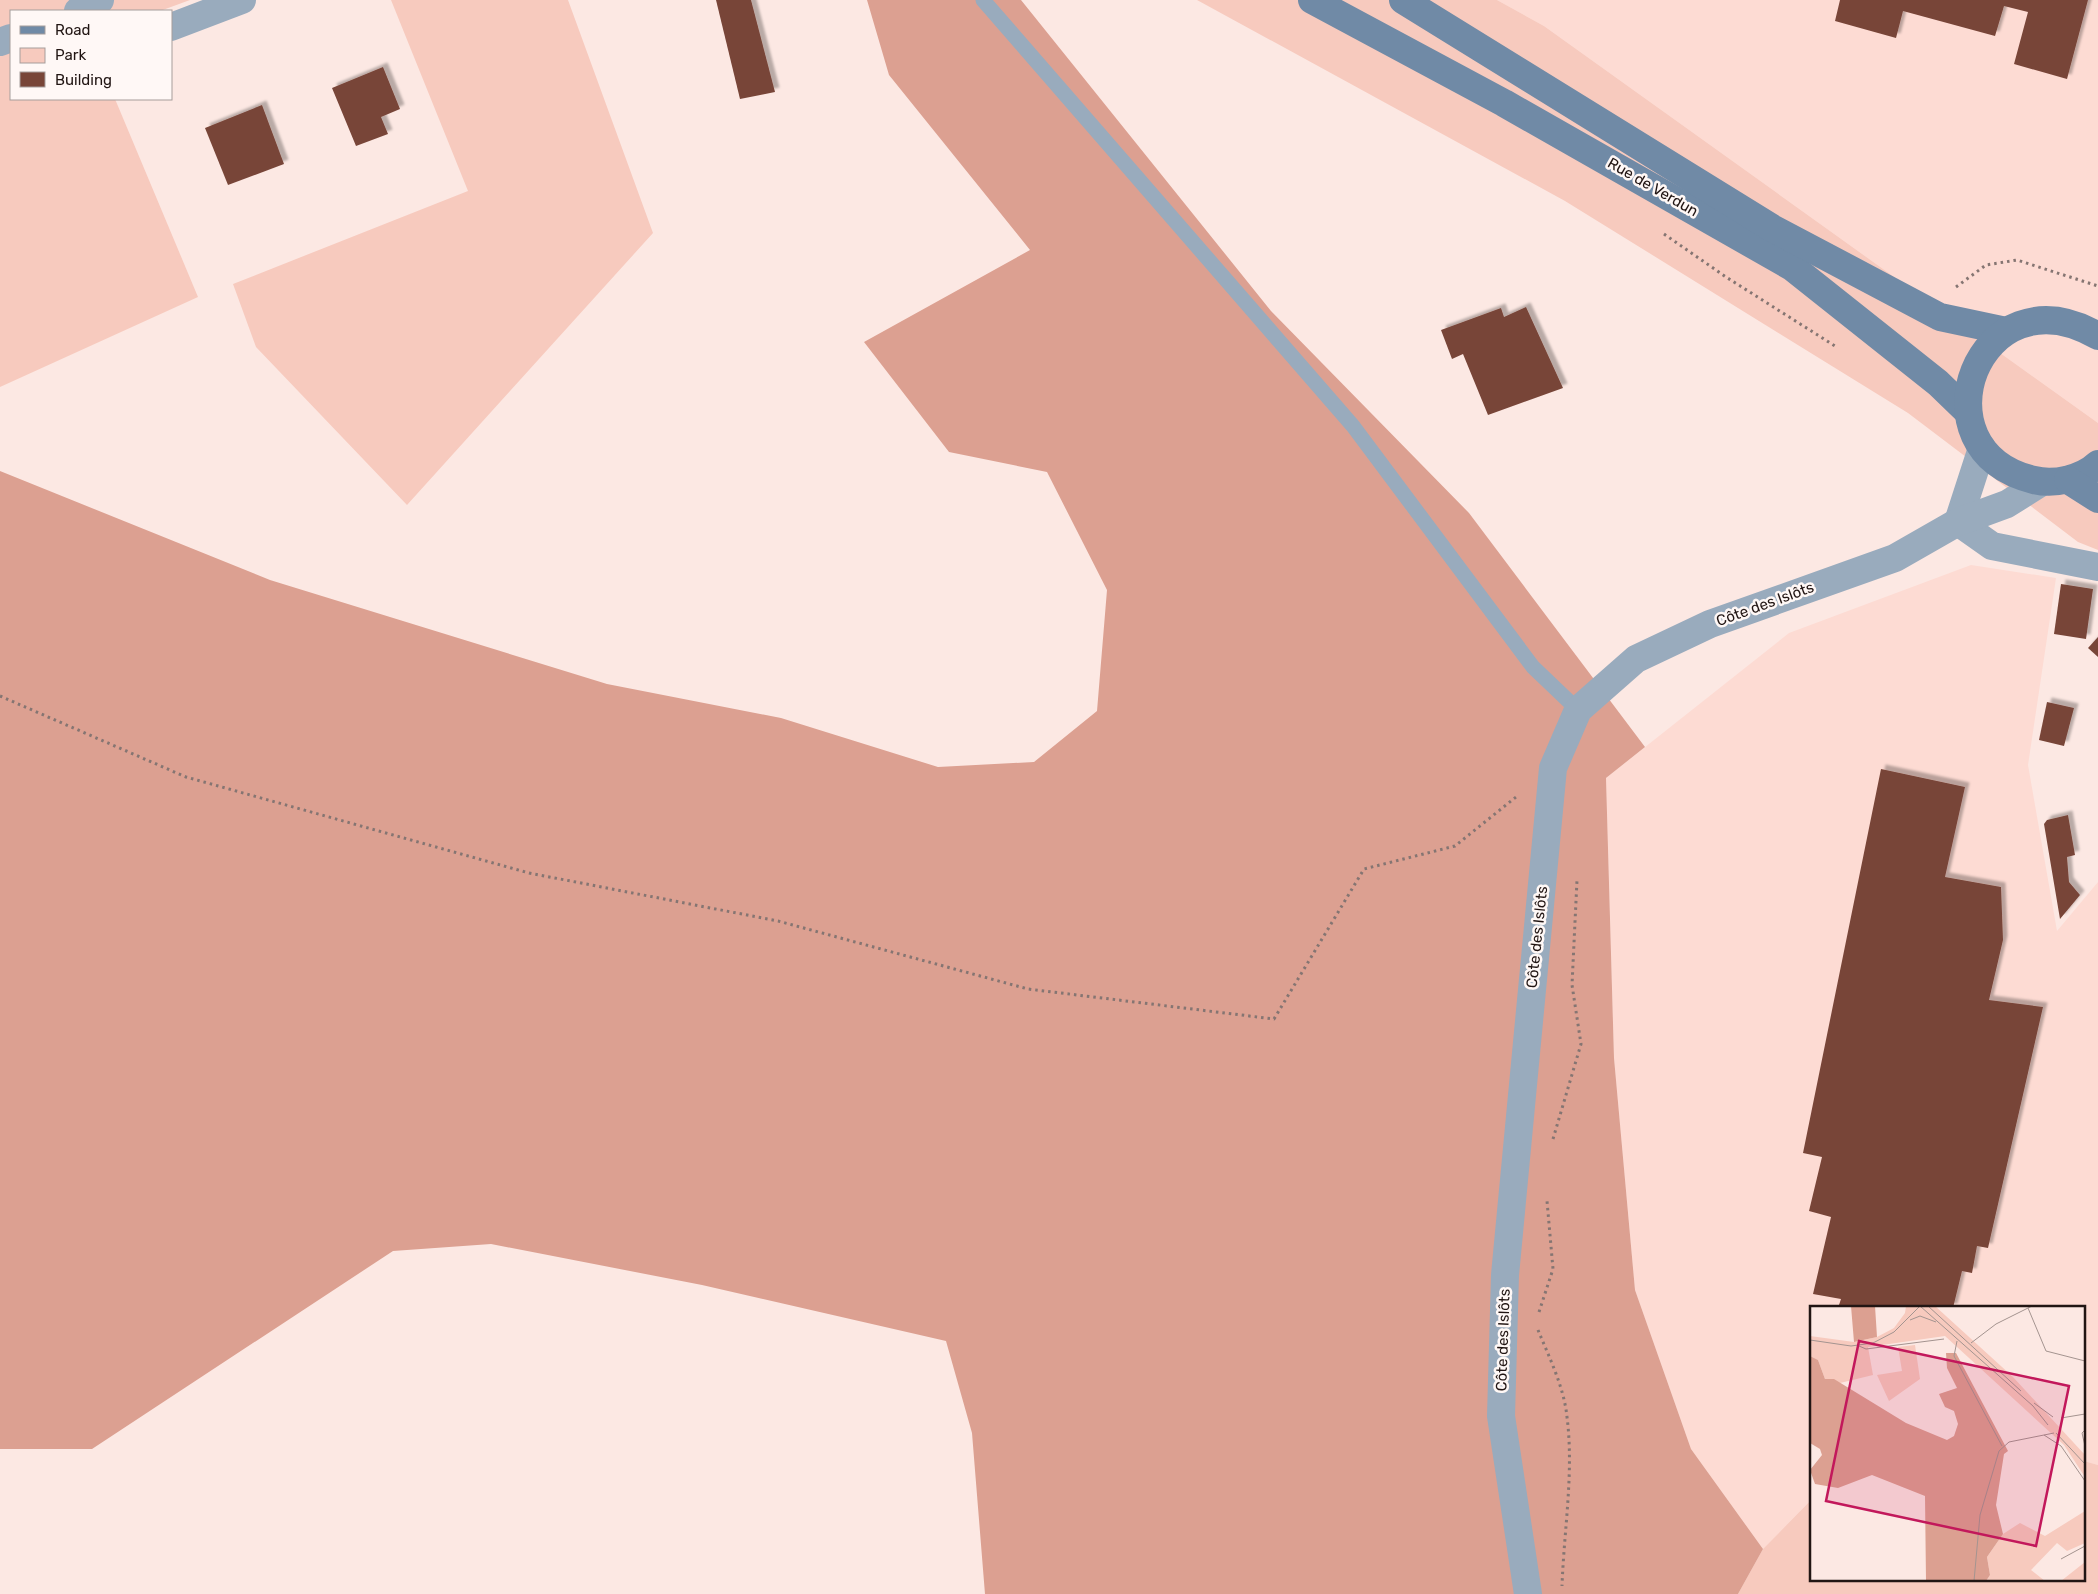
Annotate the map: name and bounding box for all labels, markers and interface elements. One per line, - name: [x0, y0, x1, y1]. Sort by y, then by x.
- legend: [10, 10, 172, 100]
- text: Road: [55, 21, 91, 39]
- text: Park: [55, 46, 86, 64]
- text: Building: [55, 71, 112, 89]
- street label: Rue de Verdun: [1605, 154, 1701, 220]
- street label: Côte des Islôts: [1714, 578, 1817, 630]
- street label: Côte des Islôts: [1523, 885, 1551, 989]
- street label: Côte des Islôts: [1492, 1288, 1514, 1392]
- inset map: [1810, 1306, 2086, 1582]

